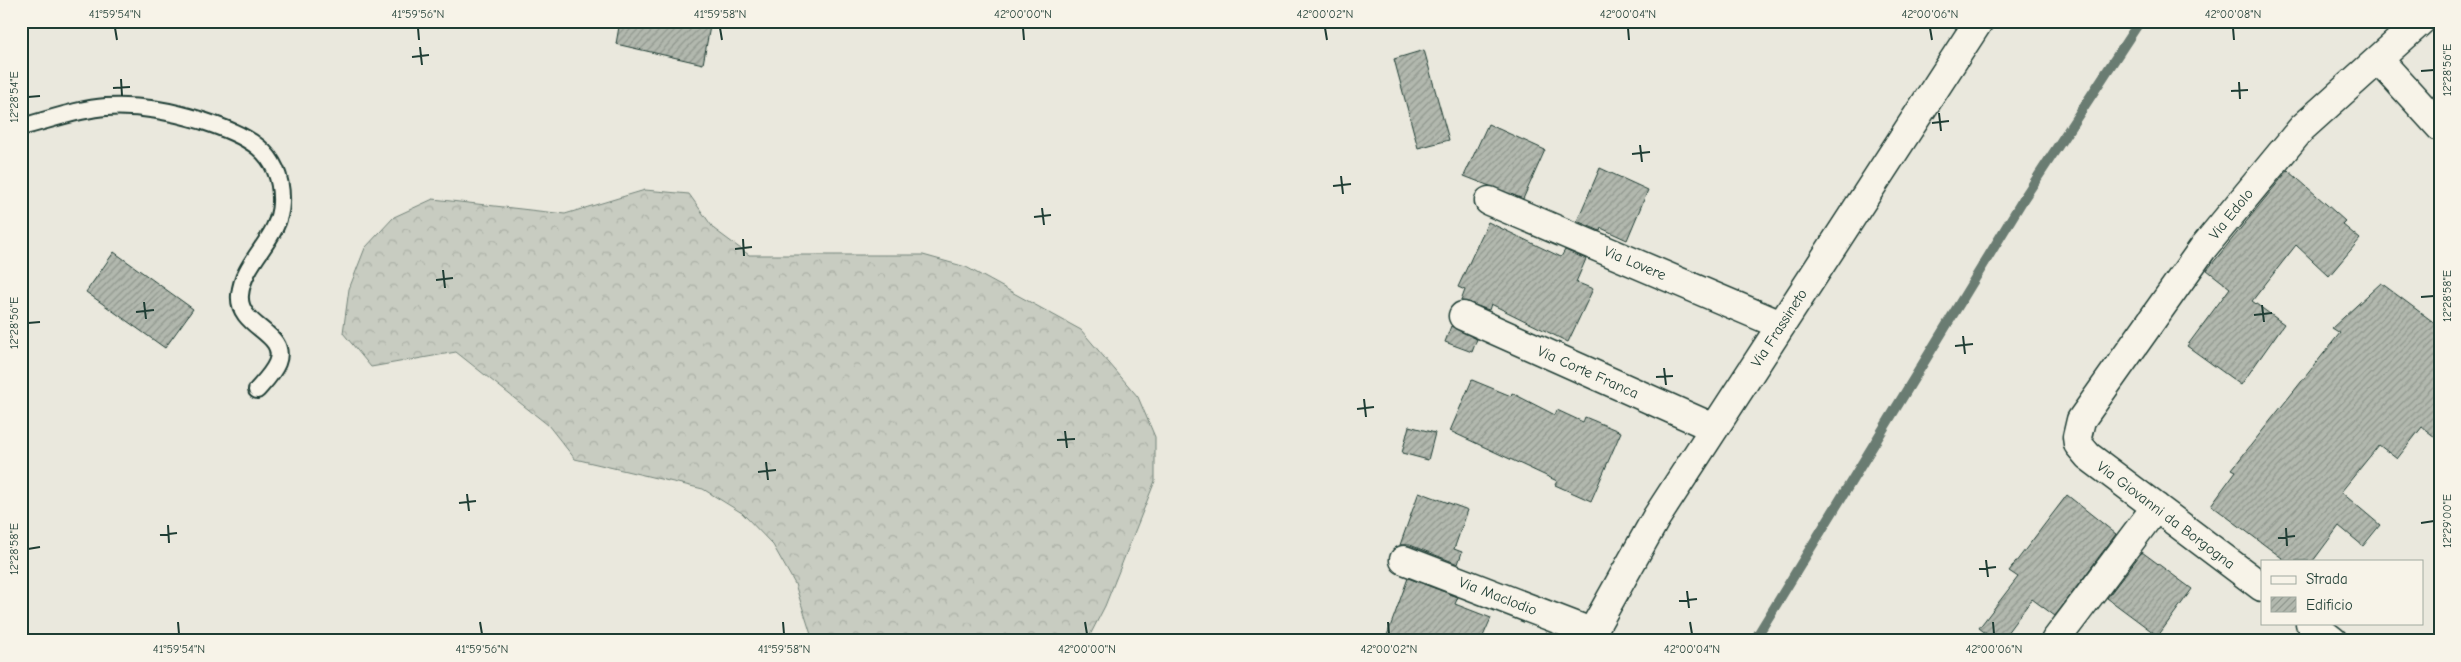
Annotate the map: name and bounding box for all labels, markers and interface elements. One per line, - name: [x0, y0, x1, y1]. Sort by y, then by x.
- text: 41°59'54"N: [89, 7, 141, 21]
- text: 41°59'56"N: [392, 7, 444, 21]
- text: 41°59'58"N: [694, 7, 746, 21]
- text: 42°00'00"N: [994, 7, 1052, 21]
- text: 42°00'02"N: [1297, 7, 1353, 21]
- text: 42°00'04"N: [1600, 7, 1656, 21]
- text: 42°00'06"N: [1901, 7, 1959, 21]
- text: 42°00'08"N: [2205, 7, 2261, 21]
- text: 12°28'56"E: [2440, 44, 2454, 96]
- text: 12°28'54"E: [7, 71, 21, 123]
- street label: Via Edolo: [2205, 185, 2257, 243]
- street label: Via Lovere: [1601, 242, 1669, 284]
- text: 12°28'58"E: [2440, 270, 2454, 322]
- street label: Via Frassineto: [1747, 285, 1811, 371]
- text: 12°28'56"E: [7, 297, 21, 349]
- street label: Via Corte Franca: [1535, 342, 1641, 402]
- street label: Via Giovanni da Borgogna: [2093, 457, 2239, 573]
- text: 12°29'00"E: [2440, 494, 2454, 548]
- text: 12°28'58"E: [7, 523, 21, 575]
- legend: [2261, 560, 2424, 624]
- text: Strada: [2306, 570, 2348, 588]
- street label: Via Maclodio: [1456, 573, 1540, 619]
- text: Edificio: [2306, 596, 2353, 614]
- text: 41°59'54"N: [153, 642, 205, 656]
- text: 41°59'56"N: [456, 642, 508, 656]
- text: 41°59'58"N: [758, 642, 810, 656]
- text: 42°00'00"N: [1058, 642, 1116, 656]
- text: 42°00'02"N: [1361, 642, 1417, 656]
- text: 42°00'04"N: [1664, 642, 1720, 656]
- text: 42°00'06"N: [1965, 642, 2023, 656]

